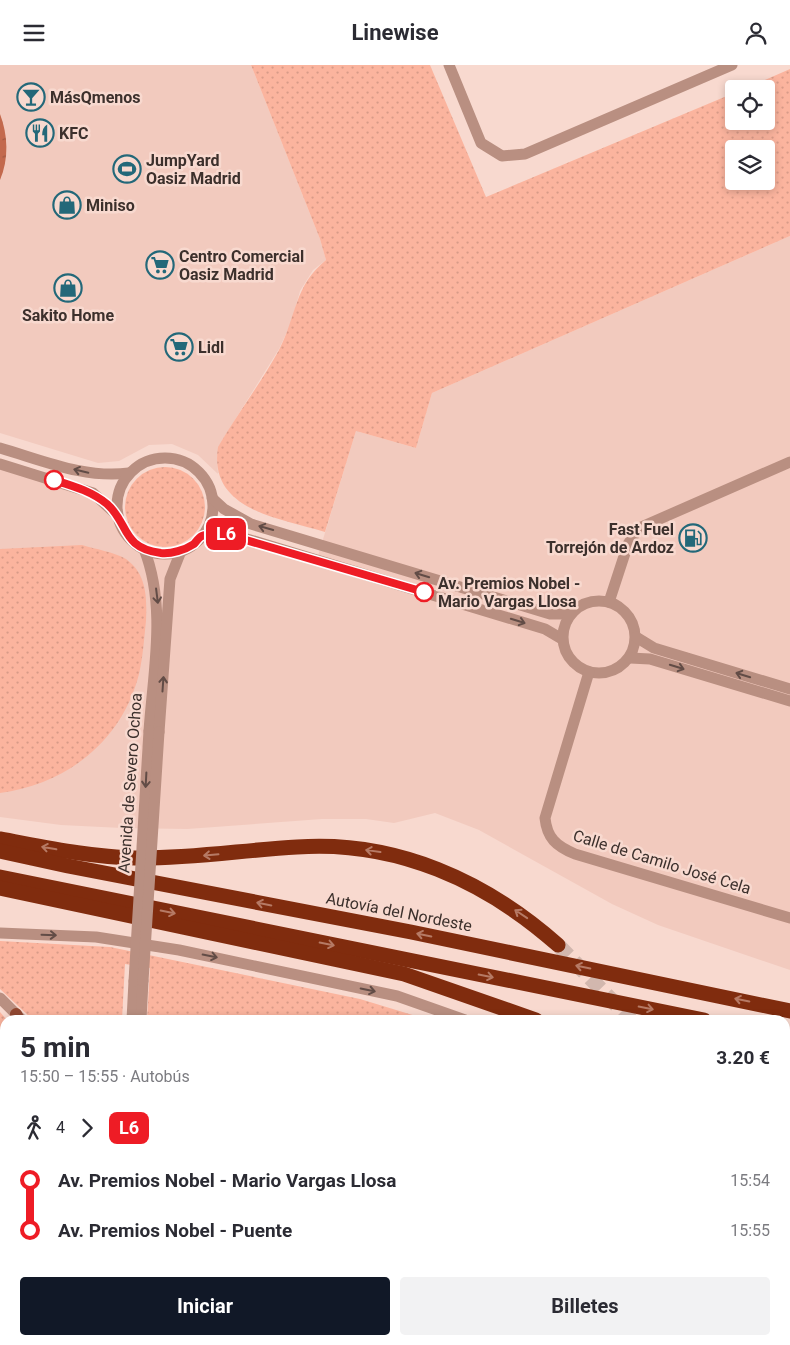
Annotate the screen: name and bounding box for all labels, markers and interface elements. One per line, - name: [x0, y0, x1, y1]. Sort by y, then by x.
- icon: menu: [20, 19, 48, 47]
- icon: person: [742, 19, 770, 47]
- text: Linewise: [351, 20, 439, 45]
- map controls: [725, 80, 775, 190]
- button: locate: [725, 80, 775, 130]
- bar icon: MásQmenos: [16, 82, 46, 112]
- place label: MásQmenos: [50, 88, 141, 107]
- restaurant icon: KFC: [25, 118, 55, 148]
- place label: KFC: [59, 124, 88, 143]
- button: layers: [725, 140, 775, 190]
- place label: JumpYard Oasiz Madrid: [146, 151, 241, 188]
- sports icon: JumpYard Oasiz Madrid: [112, 154, 142, 184]
- shop icon: Miniso: [52, 190, 82, 220]
- place label: Miniso: [86, 196, 135, 215]
- place label: Centro Comercial Oasiz Madrid: [179, 247, 304, 284]
- supermarket icon: Centro Comercial Oasiz Madrid: [145, 250, 175, 280]
- shop icon: Sakito Home: [53, 273, 83, 303]
- place label: Sakito Home: [22, 306, 114, 325]
- supermarket icon: Lidl: [164, 332, 194, 362]
- place label: Lidl: [198, 338, 224, 357]
- one-way arrow: [73, 466, 89, 475]
- unlabelled marker: [44, 470, 64, 490]
- line badge: L6: [204, 518, 248, 550]
- place label: Fast Fuel Torrejón de Ardoz: [546, 520, 674, 557]
- one-way arrow: [259, 522, 275, 532]
- text: L6: [216, 523, 236, 544]
- fuel station icon: Fast Fuel Torrejón de Ardoz: [678, 523, 708, 553]
- one-way arrow: [414, 569, 430, 579]
- place label: Av. Premios Nobel - Mario Vargas Llosa: [438, 574, 580, 611]
- marker: Av. Premios Nobel - Mario Vargas Llosa: [414, 582, 434, 602]
- one-way arrow: [152, 587, 162, 603]
- one-way arrow: [510, 617, 526, 627]
- one-way arrow: [669, 662, 685, 672]
- one-way arrow: [736, 669, 752, 679]
- one-way arrow: [158, 676, 167, 692]
- street label: Avenida de Severo Ochoa: [114, 692, 146, 874]
- one-way arrow: [141, 772, 150, 788]
- street label: Calle de Camilo José Cela: [571, 826, 753, 898]
- one-way arrow: [42, 842, 58, 852]
- one-way arrow: [365, 846, 381, 856]
- one-way arrow: [203, 850, 219, 860]
- street label: Autovía del Nordeste: [324, 889, 474, 935]
- one-way arrow: [257, 899, 273, 908]
- one-way arrow: [159, 908, 175, 917]
- one-way arrow: [514, 909, 528, 920]
- one-way arrow: [416, 929, 432, 939]
- one-way arrow: [40, 931, 56, 940]
- one-way arrow: [319, 940, 335, 949]
- one-way arrow: [201, 952, 217, 961]
- one-way arrow: [576, 962, 592, 972]
- one-way arrow: [478, 972, 494, 981]
- one-way arrow: [360, 986, 376, 995]
- one-way arrow: [735, 995, 751, 1004]
- one-way arrow: [637, 1004, 653, 1013]
- text: 5 min: [20, 1031, 90, 1064]
- text: 3.20 €: [716, 1046, 770, 1069]
- text: 15:50 – 15:55 · Autobús: [20, 1067, 190, 1086]
- icon: walk: [20, 1114, 48, 1142]
- icon: forward: [73, 1114, 101, 1142]
- text: L6: [119, 1117, 139, 1138]
- text: 4: [56, 1118, 65, 1137]
- text: Av. Premios Nobel - Mario Vargas Llosa: [58, 1169, 396, 1192]
- text: 15:54: [730, 1171, 770, 1190]
- text: Av. Premios Nobel - Puente: [58, 1219, 292, 1242]
- text: 15:55: [730, 1221, 770, 1240]
- button: Iniciar: [20, 1277, 390, 1335]
- button: Billetes: [400, 1277, 770, 1335]

